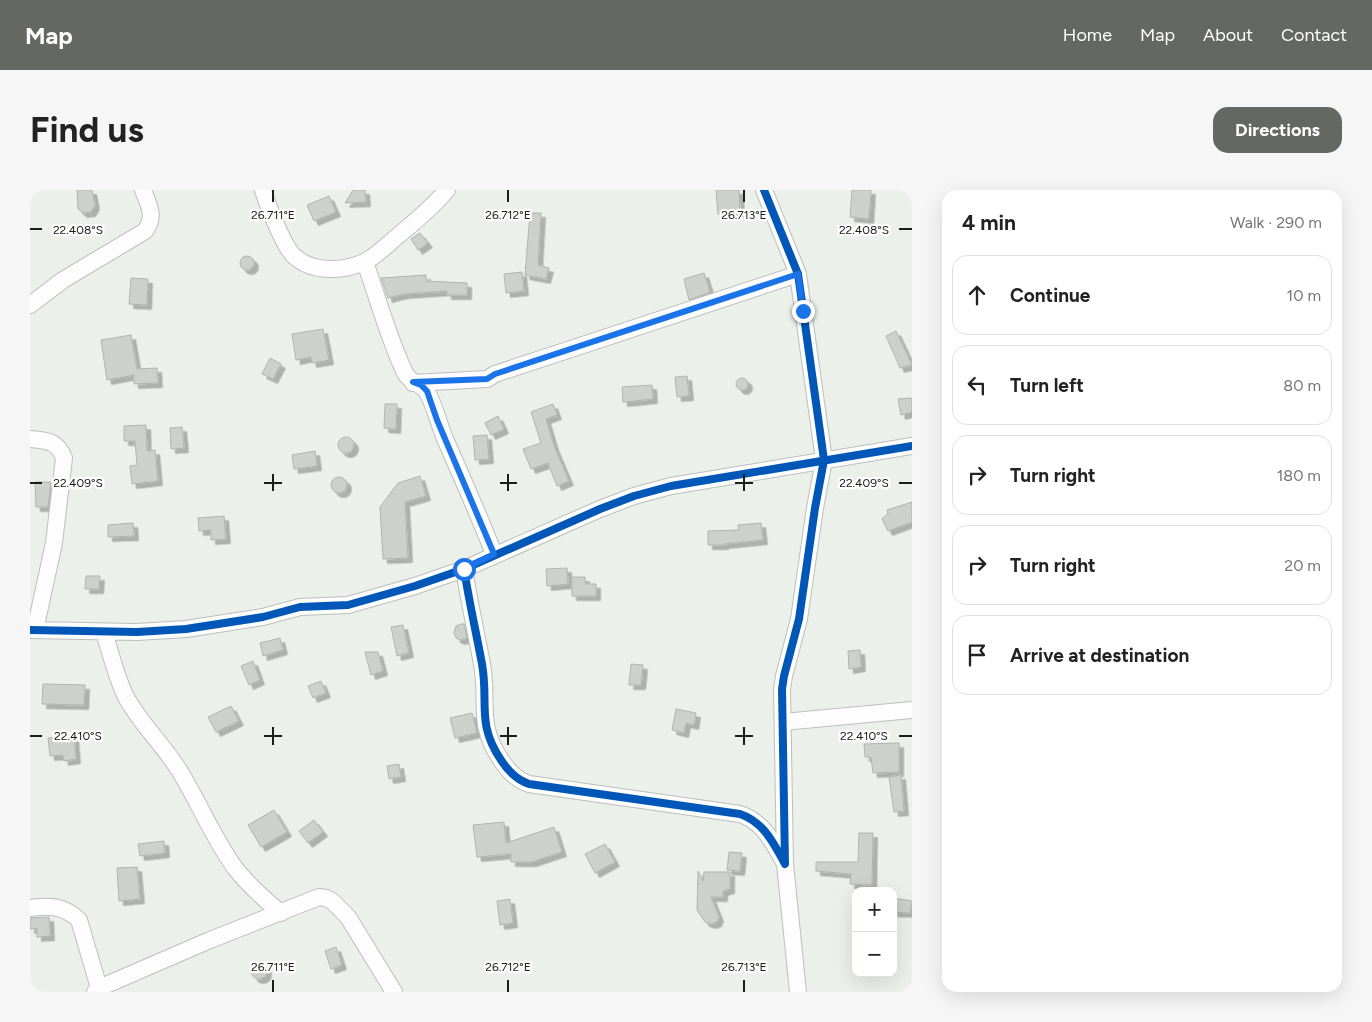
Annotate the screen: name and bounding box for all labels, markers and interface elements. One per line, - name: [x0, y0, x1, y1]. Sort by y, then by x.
- text: Map: [25, 21, 73, 50]
- text: Home: [1063, 24, 1112, 46]
- text: Map: [1140, 24, 1175, 46]
- text: About: [1203, 24, 1253, 46]
- text: Contact: [1281, 24, 1347, 46]
- button: Directions: [1213, 107, 1342, 153]
- text: Find us: [30, 109, 144, 151]
- text: 26.711°E: [251, 208, 295, 222]
- text: 26.712°E: [485, 208, 531, 222]
- text: 26.713°E: [721, 208, 767, 222]
- text: 4 min: [962, 210, 1016, 235]
- text: Walk · 290 m: [1230, 213, 1322, 232]
- text: 22.408°S: [53, 223, 103, 237]
- text: 22.408°S: [839, 223, 889, 237]
- icon: ahead: [963, 281, 991, 309]
- text: Continue: [1010, 284, 1090, 307]
- text: 10 m: [1287, 286, 1321, 305]
- route end: [792, 300, 815, 323]
- icon: left: [963, 371, 991, 399]
- text: Turn left: [1010, 374, 1084, 397]
- text: 80 m: [1283, 376, 1321, 395]
- icon: right: [963, 461, 991, 489]
- text: Turn right: [1010, 464, 1096, 487]
- text: 180 m: [1277, 466, 1321, 485]
- text: 22.409°S: [53, 476, 103, 490]
- text: 22.409°S: [839, 476, 889, 490]
- icon: right: [963, 551, 991, 579]
- text: Turn right: [1010, 554, 1096, 577]
- text: 20 m: [1284, 556, 1321, 575]
- route start: [453, 558, 476, 581]
- icon: arrive: [963, 641, 991, 669]
- text: Arrive at destination: [1010, 644, 1189, 667]
- text: 22.410°S: [54, 729, 102, 743]
- text: 22.410°S: [840, 729, 888, 743]
- map controls: [852, 887, 897, 977]
- button: +: [852, 887, 897, 932]
- button: −: [852, 932, 897, 977]
- text: 26.711°E: [251, 960, 295, 974]
- text: 26.712°E: [485, 960, 531, 974]
- text: 26.713°E: [721, 960, 767, 974]

